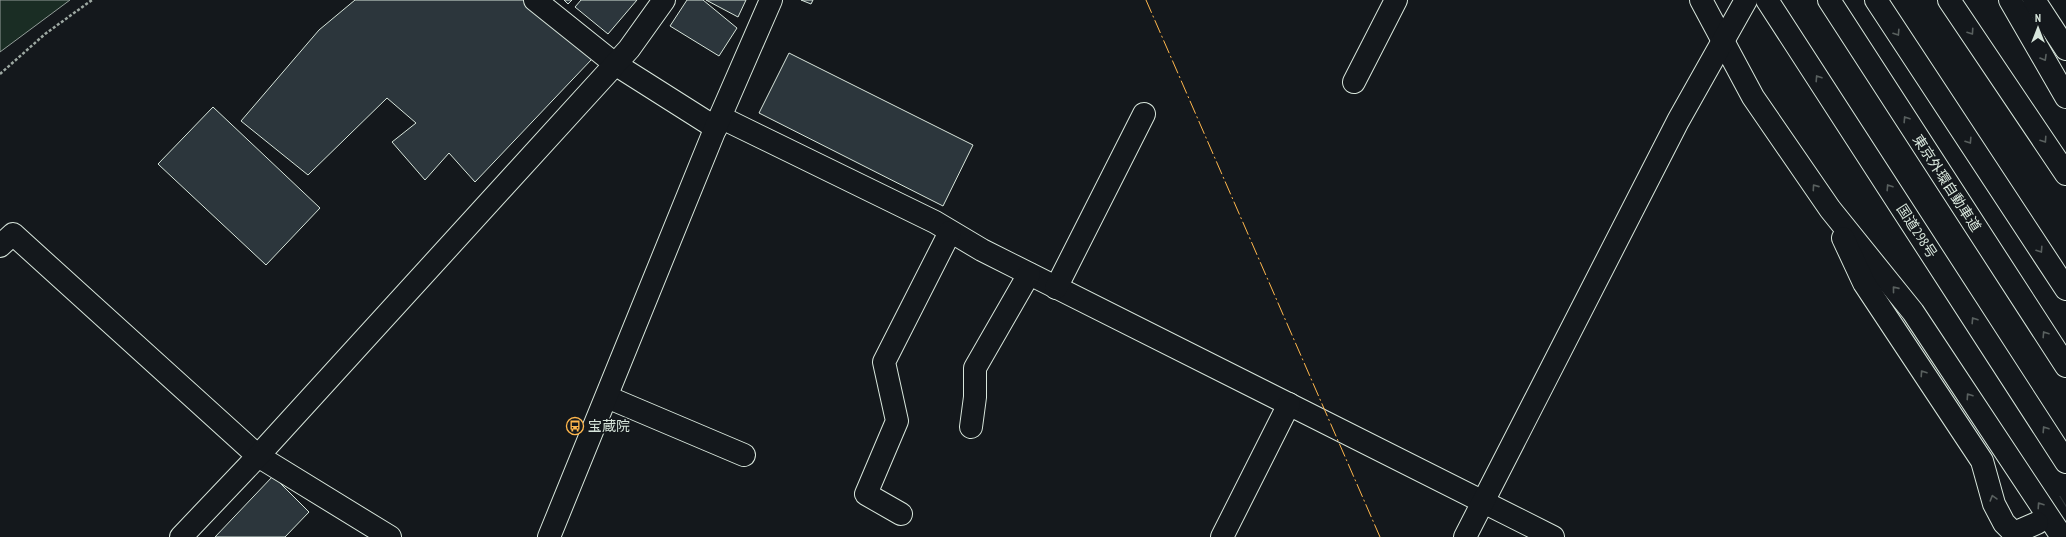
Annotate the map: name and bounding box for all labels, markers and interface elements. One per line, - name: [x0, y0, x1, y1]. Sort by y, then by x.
- north arrow: [2018, 8, 2058, 48]
- text: N: [2035, 11, 2041, 25]
- one-way arrow: [1893, 28, 1900, 35]
- one-way arrow: [1966, 28, 1973, 35]
- one-way arrow: [2039, 54, 2046, 61]
- one-way arrow: [1815, 75, 1823, 82]
- one-way arrow: [1903, 116, 1910, 123]
- street label: 東京外環自動車道: [1909, 131, 1985, 235]
- one-way arrow: [2039, 136, 2046, 143]
- one-way arrow: [1964, 137, 1972, 144]
- one-way arrow: [1812, 184, 1820, 191]
- one-way arrow: [1886, 184, 1893, 191]
- street label: 国道298号: [1893, 201, 1941, 261]
- one-way arrow: [2035, 246, 2043, 253]
- one-way arrow: [1892, 287, 1899, 294]
- one-way arrow: [1971, 317, 1979, 324]
- one-way arrow: [2043, 331, 2050, 338]
- one-way arrow: [1921, 370, 1928, 377]
- one-way arrow: [1966, 393, 1973, 400]
- bus stop icon: 宝蔵院: [565, 416, 585, 436]
- place label: 宝蔵院: [588, 417, 630, 435]
- one-way arrow: [2042, 426, 2050, 433]
- one-way arrow: [1989, 494, 1998, 501]
- one-way arrow: [2038, 502, 2045, 509]

